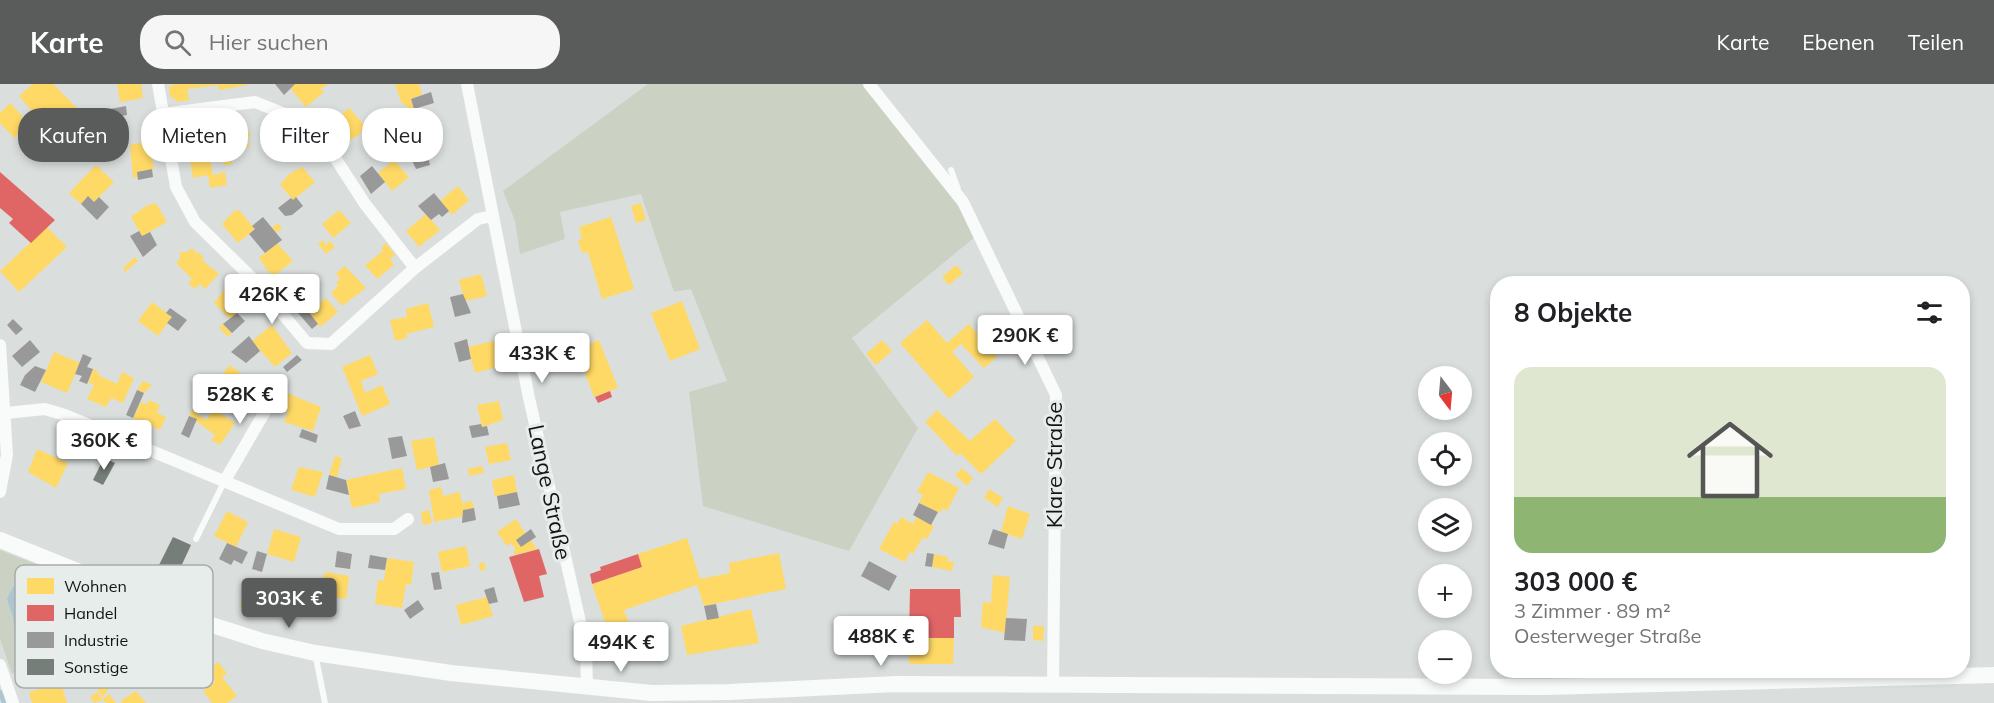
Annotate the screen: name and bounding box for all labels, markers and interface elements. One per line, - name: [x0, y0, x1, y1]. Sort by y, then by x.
- search box: [140, 15, 560, 69]
- text: Karte: [30, 25, 104, 60]
- icon: search: [161, 26, 194, 59]
- text: Hier suchen: [209, 28, 329, 56]
- text: Karte: [1717, 29, 1769, 55]
- text: Ebenen: [1802, 29, 1875, 55]
- text: Teilen: [1908, 29, 1964, 55]
- chip: Kaufen: [18, 108, 129, 162]
- chip: Mieten: [141, 108, 248, 162]
- chip: Filter: [260, 108, 350, 162]
- chip: Neu: [362, 108, 443, 162]
- pin: 426K €: [223, 274, 321, 325]
- text: 426K €: [239, 281, 305, 306]
- text: 8 Objekte: [1514, 296, 1632, 329]
- icon: filters: [1913, 296, 1946, 329]
- pin: 290K €: [976, 315, 1074, 366]
- text: 290K €: [992, 322, 1058, 347]
- pin: 433K €: [493, 333, 591, 384]
- text: 433K €: [509, 340, 575, 365]
- north arrow: [1418, 366, 1472, 420]
- map controls: [1418, 366, 1472, 684]
- pin: 528K €: [191, 374, 289, 425]
- text: 528K €: [207, 381, 273, 406]
- street label: Klare Straße: [1040, 402, 1068, 528]
- icon: home: [1676, 406, 1784, 514]
- pin: 360K €: [55, 420, 153, 471]
- street label: Lange Straße: [522, 422, 578, 562]
- text: 360K €: [71, 427, 137, 452]
- button: locate: [1418, 432, 1472, 486]
- button: layers: [1418, 498, 1472, 552]
- button: +: [1418, 564, 1472, 618]
- legend: [15, 565, 213, 688]
- text: 303 000 €: [1514, 565, 1637, 598]
- text: Wohnen: [64, 576, 127, 596]
- pin: 303K €: [240, 578, 338, 629]
- text: 303K €: [256, 585, 322, 610]
- text: 3 Zimmer · 89 m²: [1514, 598, 1671, 623]
- text: Handel: [64, 603, 117, 623]
- pin: 488K €: [832, 616, 930, 667]
- pin: 494K €: [572, 622, 670, 673]
- text: 488K €: [848, 623, 914, 648]
- text: Oesterweger Straße: [1514, 623, 1701, 648]
- text: 494K €: [588, 629, 654, 654]
- text: Industrie: [64, 630, 128, 650]
- button: −: [1418, 630, 1472, 684]
- text: Sonstige: [64, 657, 128, 677]

